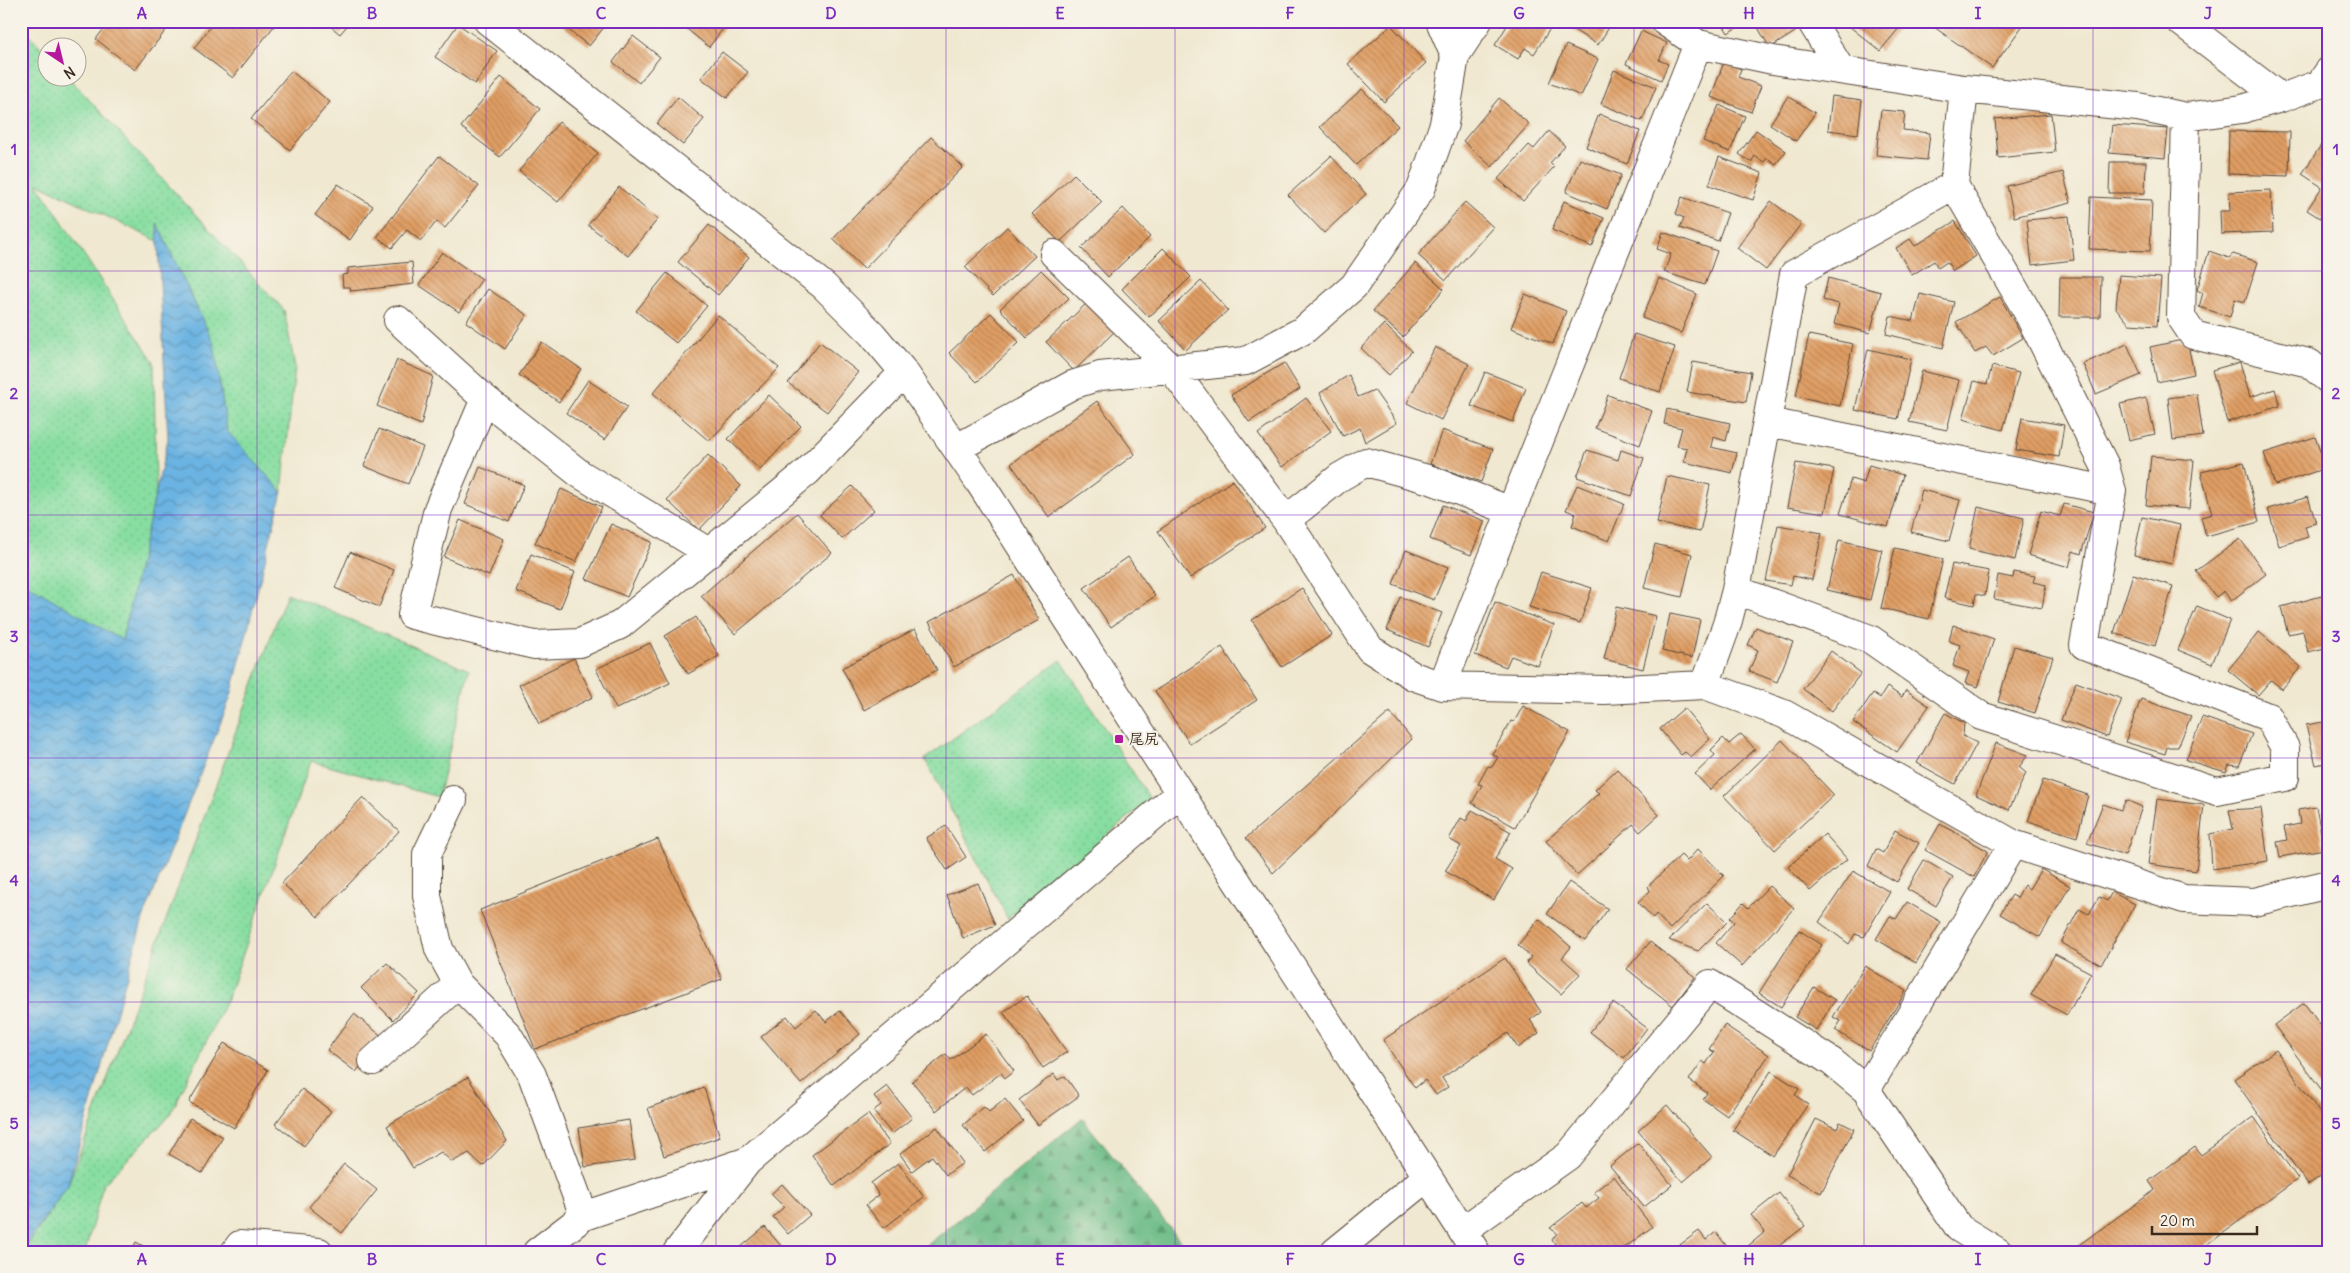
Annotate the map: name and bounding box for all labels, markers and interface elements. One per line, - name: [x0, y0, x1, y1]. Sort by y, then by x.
- text: A: [137, 3, 147, 23]
- text: B: [367, 3, 378, 23]
- text: C: [596, 3, 607, 23]
- text: D: [825, 3, 837, 23]
- text: E: [1055, 3, 1065, 23]
- text: F: [1285, 3, 1295, 23]
- text: G: [1513, 3, 1525, 23]
- text: H: [1743, 3, 1755, 23]
- text: I: [1975, 3, 1982, 23]
- text: J: [2204, 3, 2213, 23]
- north arrow: [38, 38, 88, 88]
- text: N: [60, 62, 79, 83]
- text: 1: [11, 139, 17, 159]
- text: 1: [2333, 139, 2339, 159]
- text: 2: [10, 383, 19, 403]
- text: 2: [2332, 383, 2341, 403]
- text: 3: [9, 626, 19, 646]
- text: 3: [2331, 626, 2341, 646]
- place label: 尾尻: [1129, 729, 1159, 748]
- marker: 尾尻: [1113, 733, 1125, 745]
- text: 4: [9, 870, 19, 890]
- text: 4: [2331, 870, 2341, 890]
- text: 5: [9, 1113, 19, 1133]
- text: 5: [2331, 1113, 2341, 1133]
- scale bar: [2152, 1203, 2258, 1235]
- text: 20 m: [2160, 1211, 2195, 1230]
- text: A: [137, 1249, 147, 1269]
- text: B: [367, 1249, 378, 1269]
- text: C: [596, 1249, 607, 1269]
- text: D: [825, 1249, 837, 1269]
- text: E: [1055, 1249, 1065, 1269]
- text: F: [1285, 1249, 1295, 1269]
- text: G: [1513, 1249, 1525, 1269]
- text: H: [1743, 1249, 1755, 1269]
- text: I: [1975, 1249, 1982, 1269]
- text: J: [2204, 1249, 2213, 1269]

